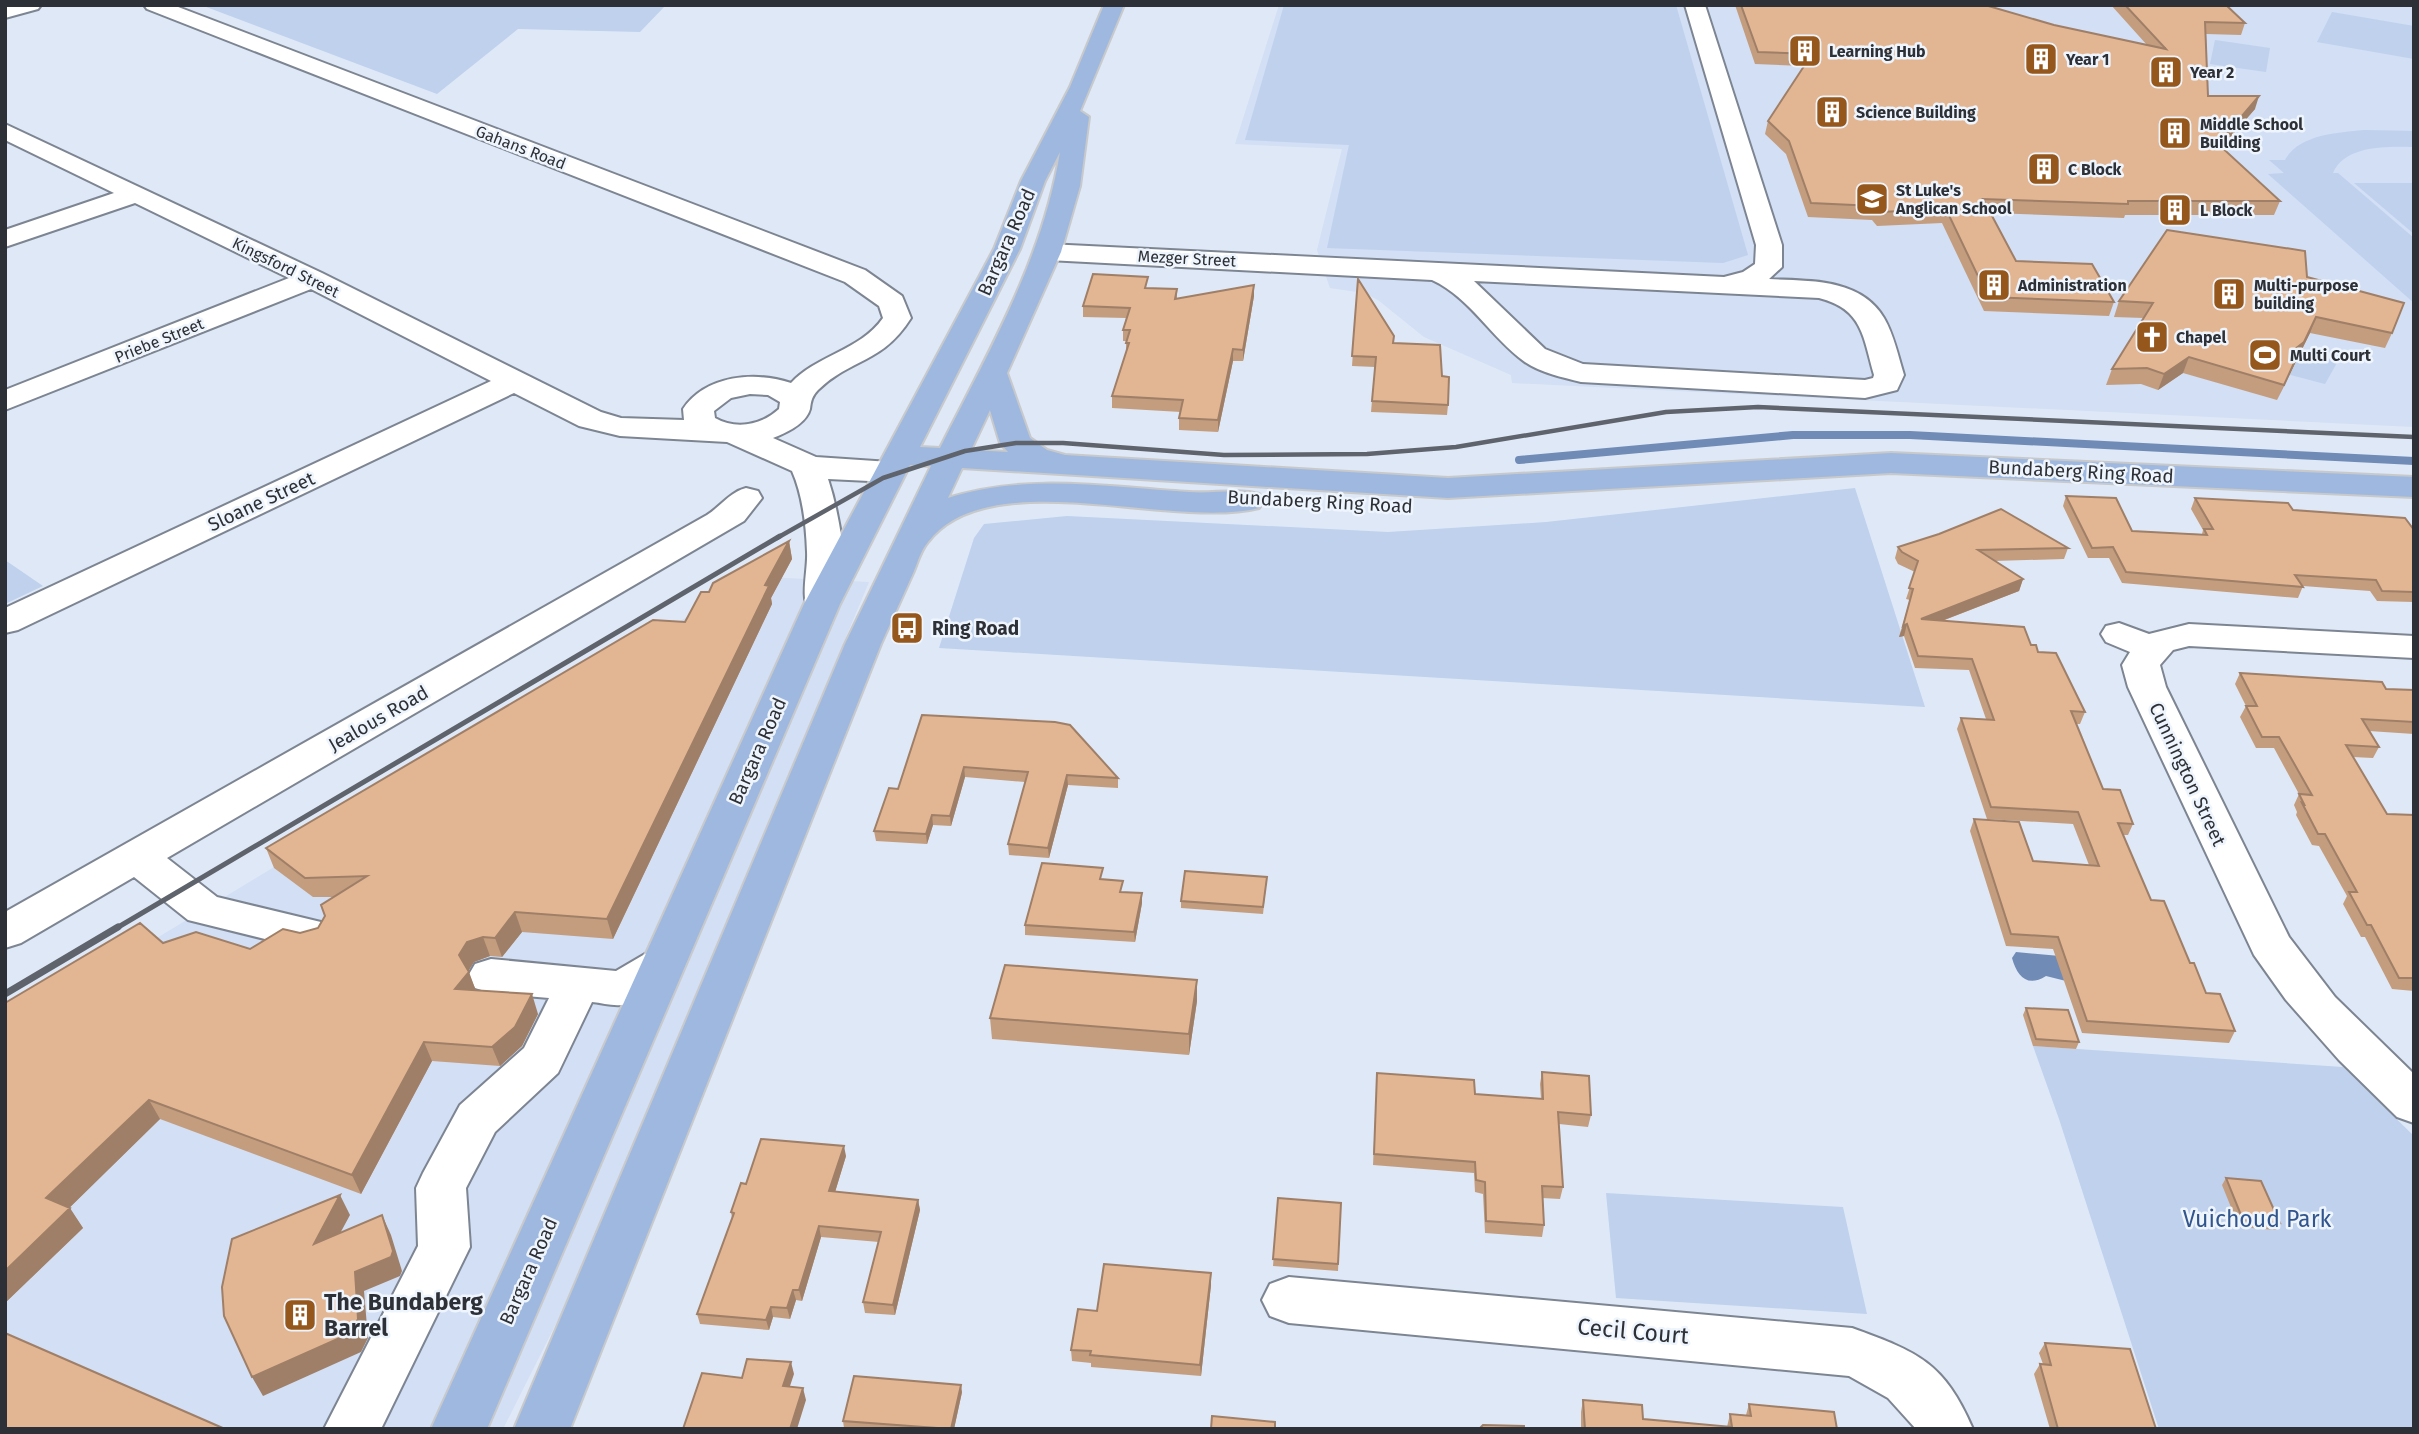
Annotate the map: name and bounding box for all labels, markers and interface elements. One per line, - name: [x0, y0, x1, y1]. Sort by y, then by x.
- building icon: Learning Hub: [1786, 32, 1824, 70]
- building icon: Year 1: [2022, 40, 2060, 78]
- place label: Learning Hub: [1829, 42, 1926, 61]
- place label: Year 1: [2065, 50, 2110, 69]
- building icon: Year 2: [2147, 53, 2185, 91]
- place label: Year 2: [2189, 63, 2234, 82]
- building icon: Science Building: [1813, 93, 1851, 131]
- place label: Science Building: [1856, 103, 1976, 122]
- building icon: Middle School Building: [2156, 114, 2194, 152]
- place label: Middle School Building: [2200, 115, 2303, 152]
- street label: Gahans Road: [473, 122, 569, 173]
- building icon: C Block: [2025, 150, 2063, 188]
- place label: C Block: [2068, 160, 2122, 179]
- school or university icon: St Luke's Anglican School: [1853, 180, 1891, 218]
- place label: St Luke's Anglican School: [1895, 181, 2012, 218]
- street label: Bargara Road: [973, 185, 1040, 299]
- building icon: L Block: [2156, 191, 2194, 229]
- place label: L Block: [2200, 201, 2253, 220]
- street label: Kingsford Street: [229, 233, 342, 302]
- street label: Mezger Street: [1137, 246, 1237, 271]
- building icon: Administration: [1975, 266, 2013, 304]
- building icon: Multi-purpose building: [2210, 275, 2248, 313]
- place label: Administration: [2017, 276, 2127, 295]
- place label: Multi-purpose building: [2254, 276, 2358, 313]
- street label: Priebe Street: [112, 314, 207, 367]
- church icon: Chapel: [2133, 318, 2171, 356]
- place label: Chapel: [2176, 328, 2226, 347]
- sports icon: Multi Court: [2246, 336, 2284, 374]
- place label: Multi Court: [2290, 346, 2372, 365]
- street label: Bundaberg Ring Road: [1988, 455, 2174, 488]
- street label: Sloane Street: [204, 467, 318, 536]
- street label: Bundaberg Ring Road: [1227, 485, 1413, 518]
- bus stop icon: Ring Road: [888, 609, 926, 647]
- place label: Ring Road: [932, 617, 1019, 640]
- street label: Jealous Road: [324, 681, 432, 756]
- street label: Bargara Road: [724, 694, 791, 808]
- street label: Cunnington Street: [2144, 699, 2231, 850]
- park label: Vuichoud Park: [2183, 1205, 2332, 1233]
- street label: Bargara Road: [495, 1214, 562, 1328]
- place label: The Bundaberg Barrel: [324, 1288, 483, 1342]
- building icon: The Bundaberg Barrel: [281, 1296, 319, 1334]
- street label: Cecil Court: [1576, 1312, 1691, 1350]

